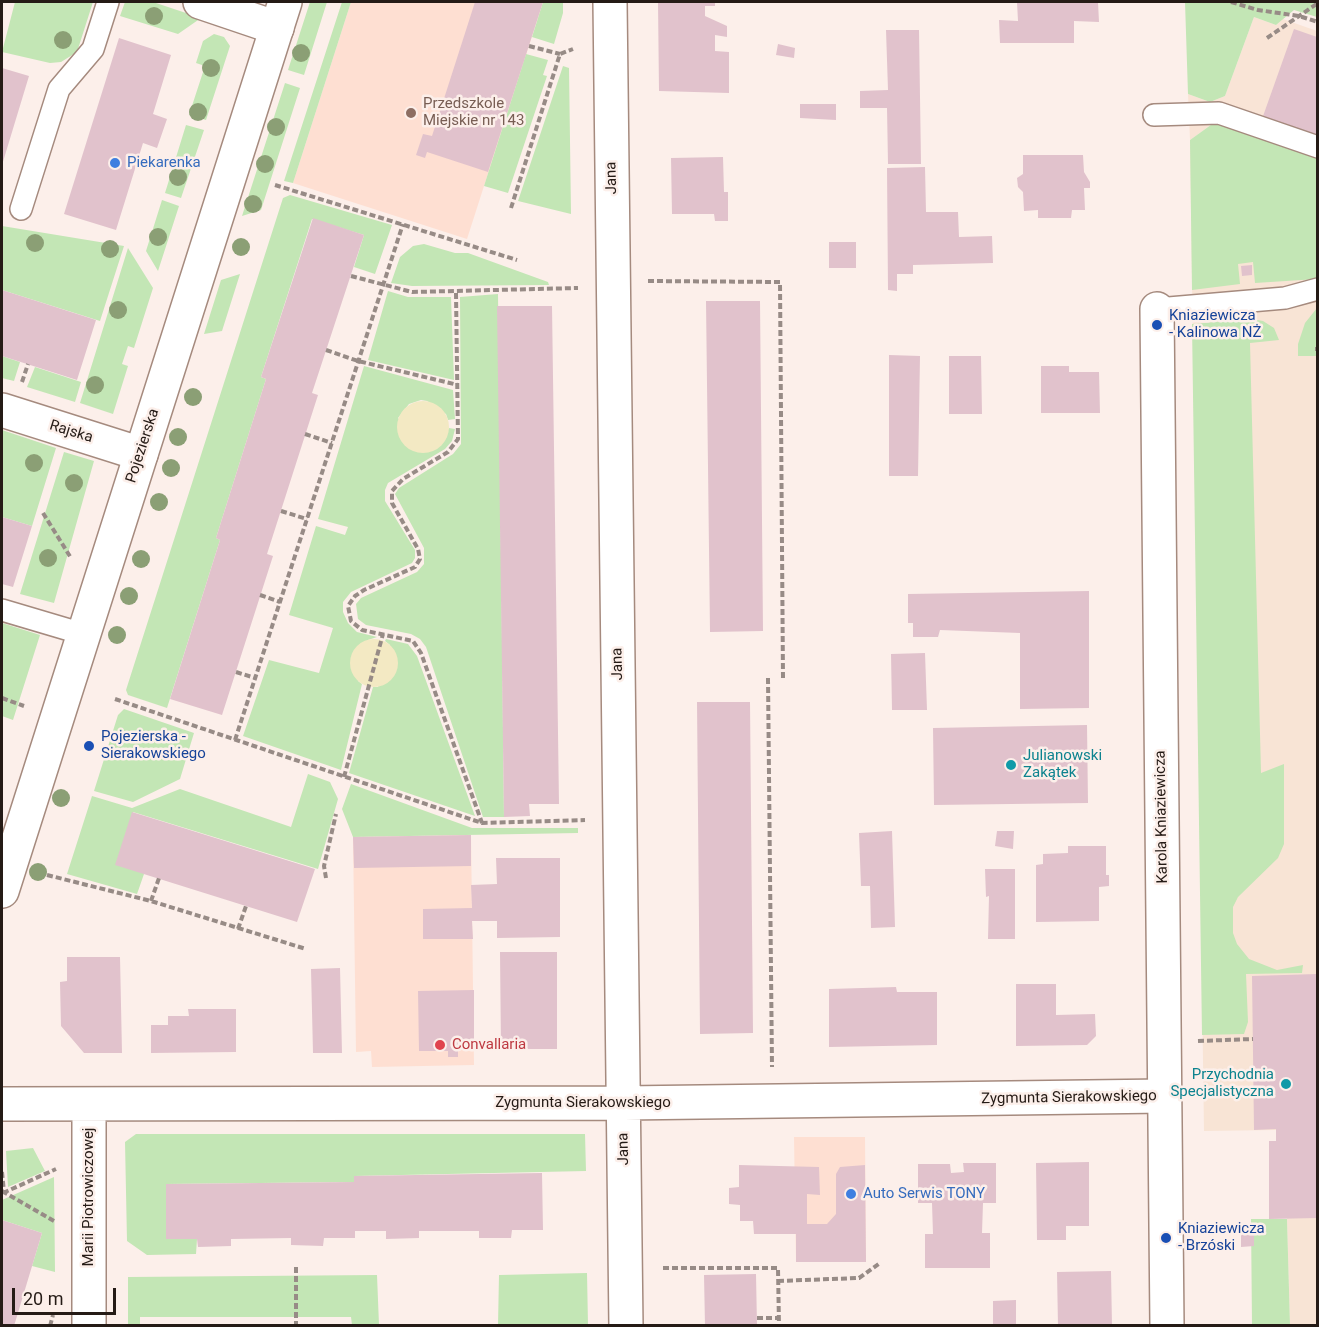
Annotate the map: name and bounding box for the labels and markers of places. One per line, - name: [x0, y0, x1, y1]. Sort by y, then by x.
- place label: Przedszkole Miejskie nr 143: [423, 95, 524, 130]
- marker: Przedszkole Miejskie nr 143: [404, 106, 418, 120]
- place label: Piekarenka: [127, 154, 201, 172]
- marker: Piekarenka: [108, 156, 122, 170]
- place label: Kniaziewicza - Kalinowa NŻ: [1169, 307, 1261, 342]
- marker: Kniaziewicza - Kalinowa NŻ: [1150, 318, 1164, 332]
- place label: Pojezierska - Sierakowskiego: [101, 728, 206, 763]
- marker: Pojezierska - Sierakowskiego: [82, 739, 96, 753]
- place label: Julianowski Zakątek: [1023, 747, 1102, 782]
- marker: Julianowski Zakątek: [1004, 758, 1018, 772]
- place label: Convallaria: [452, 1036, 526, 1054]
- marker: Convallaria: [433, 1038, 447, 1052]
- place label: Przychodnia Specjalistyczna: [1170, 1066, 1274, 1101]
- marker: Przychodnia Specjalistyczna: [1279, 1077, 1293, 1091]
- place label: Auto Serwis TONY: [863, 1185, 985, 1203]
- marker: Auto Serwis TONY: [844, 1187, 858, 1201]
- place label: Kniaziewicza - Brzóski: [1178, 1220, 1265, 1255]
- marker: Kniaziewicza - Brzóski: [1159, 1231, 1173, 1245]

